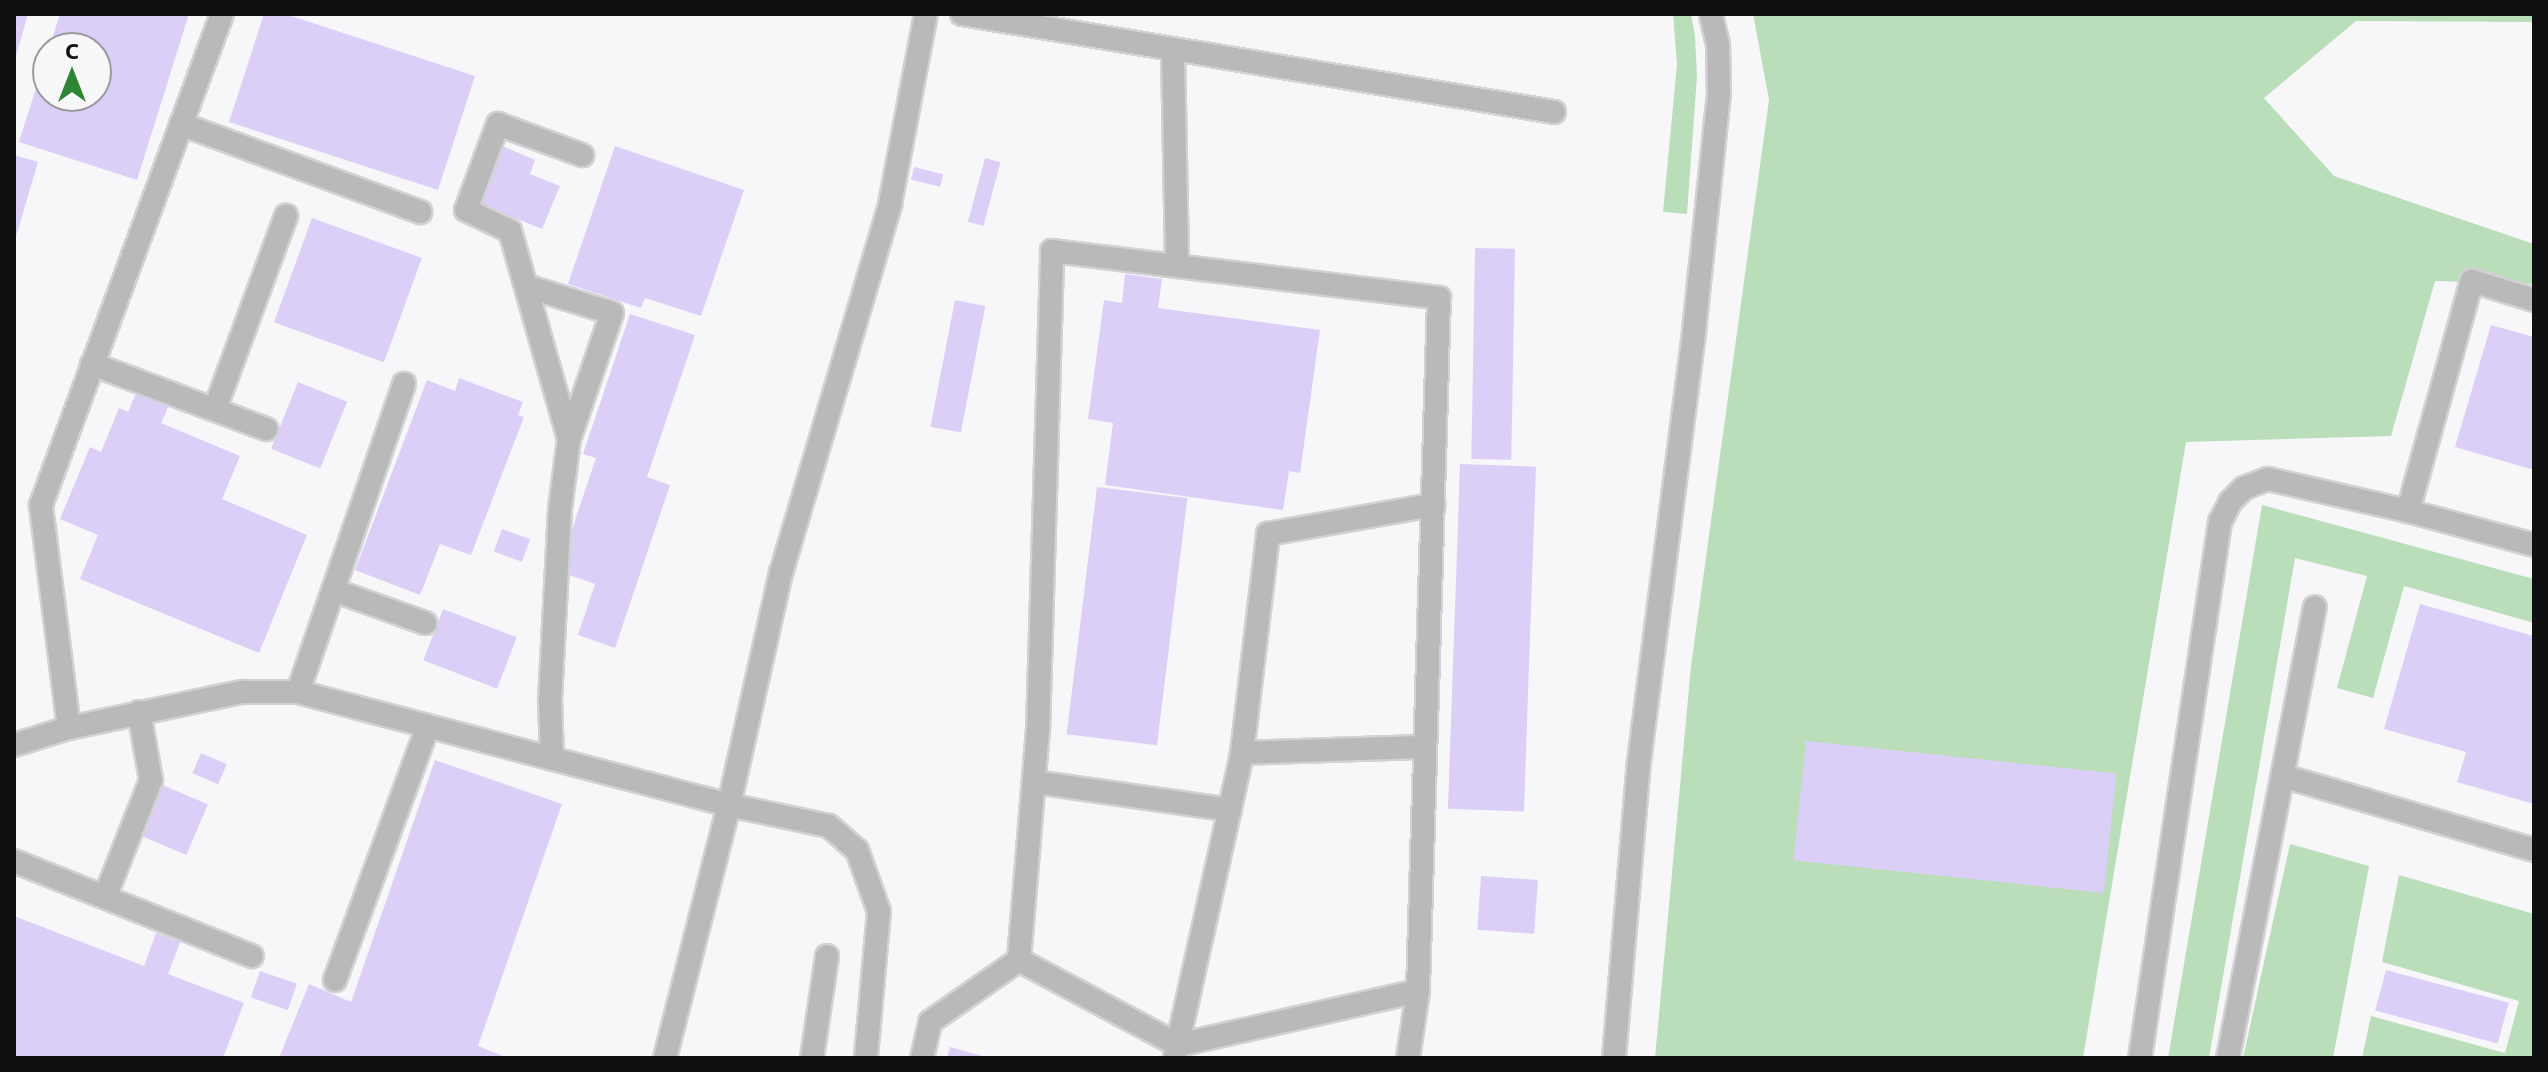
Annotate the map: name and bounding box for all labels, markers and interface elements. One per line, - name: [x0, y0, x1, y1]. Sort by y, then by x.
- north arrow: [32, 32, 112, 112]
- text: С: [65, 35, 79, 65]

